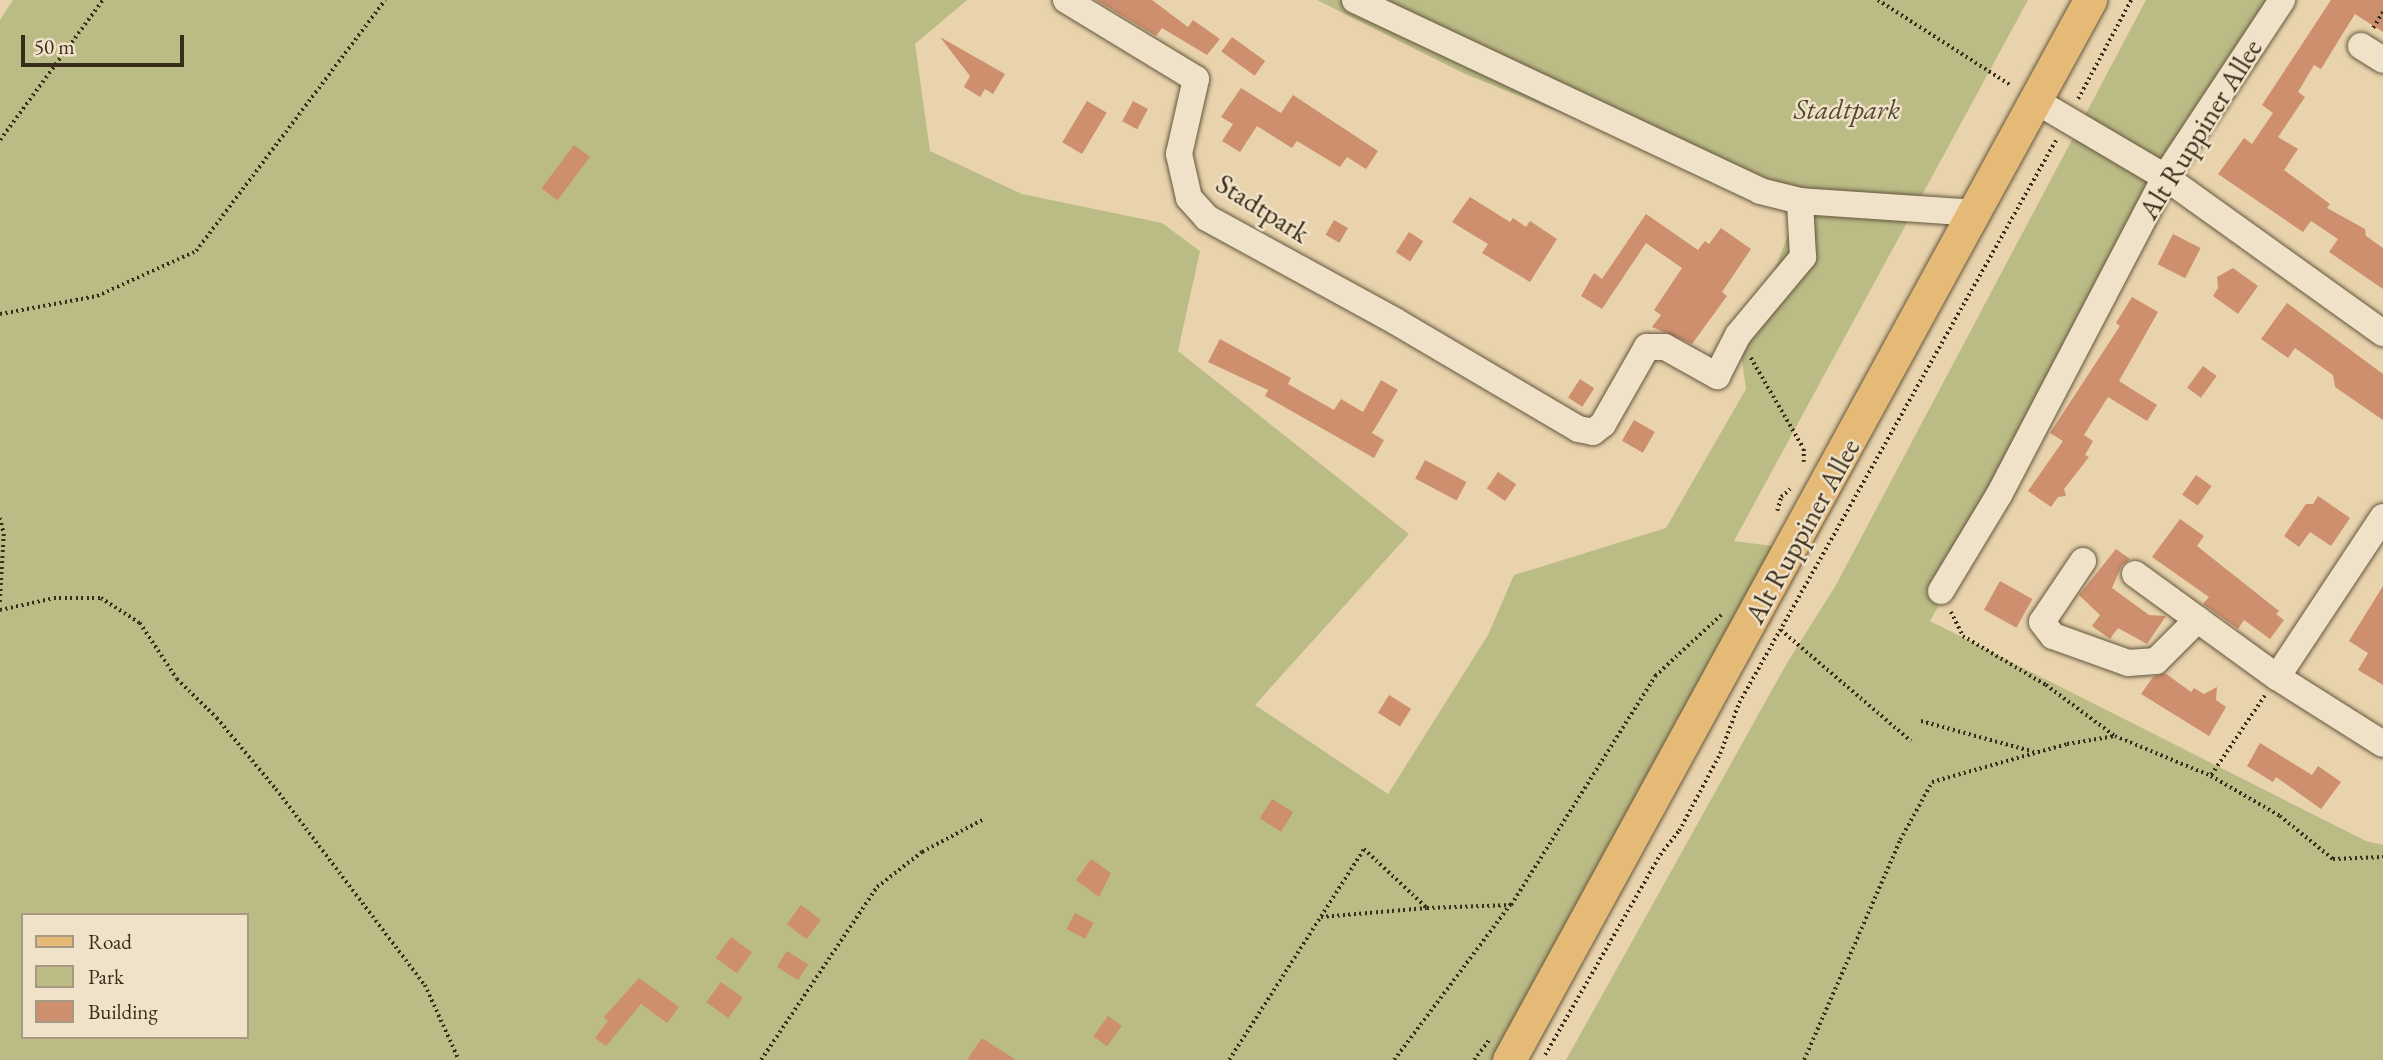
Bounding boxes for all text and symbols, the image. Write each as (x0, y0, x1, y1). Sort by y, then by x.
scale bar (24, 21, 187, 65)
text: 50 m (34, 33, 75, 60)
street label: Alt Ruppiner Allee (2131, 33, 2269, 225)
park label: Stadtpark (1794, 92, 1900, 126)
street label: Stadtpark (1210, 166, 1316, 250)
street label: Alt Ruppiner Allee (1737, 433, 1867, 629)
legend (21, 913, 248, 1039)
text: Road (88, 928, 132, 955)
text: Park (88, 963, 124, 990)
text: Building (88, 998, 158, 1025)

